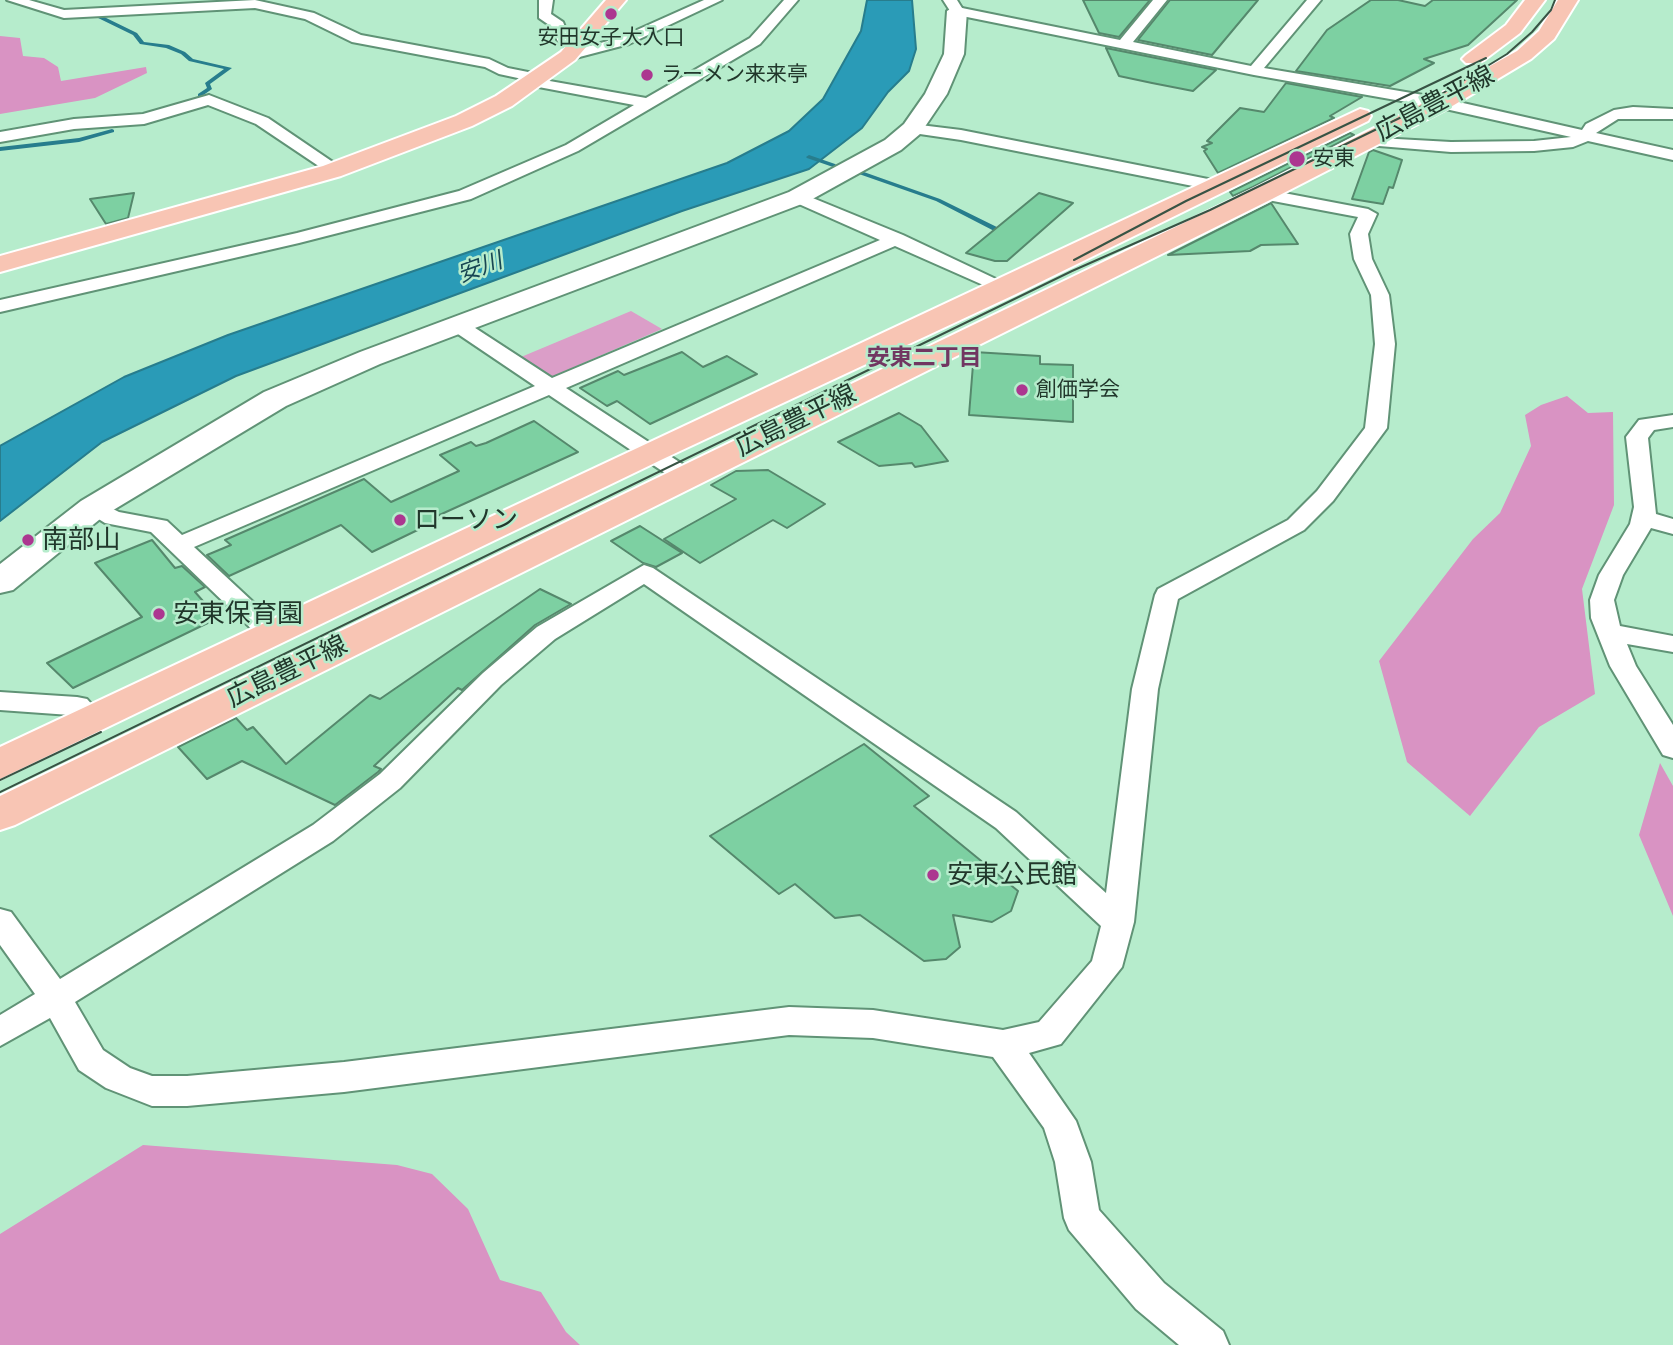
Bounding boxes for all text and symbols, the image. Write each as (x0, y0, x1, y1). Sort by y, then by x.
marker: 安田女子大入口 (603, 6, 619, 22)
place label: 安田女子大入口 (538, 25, 684, 51)
street label: 広島豊平線 (1370, 60, 1500, 148)
place label: ラーメン来来亭 (661, 62, 808, 88)
marker: ラーメン来来亭 (639, 67, 655, 83)
place label: 安東 (1313, 146, 1355, 172)
marker: 安東 (1287, 149, 1307, 169)
water label: 安川 (454, 247, 506, 289)
district label: 安東二丁目 (867, 344, 981, 372)
place label: 創価学会 (1036, 377, 1120, 403)
street label: 広島豊平線 (731, 378, 861, 464)
marker: 創価学会 (1014, 382, 1030, 398)
place label: ローソン (414, 504, 518, 536)
marker: ローソン (392, 512, 408, 528)
place label: 南部山 (42, 524, 120, 556)
marker: 南部山 (20, 532, 36, 548)
place label: 安東保育園 (173, 598, 303, 630)
marker: 安東保育園 (151, 606, 167, 622)
street label: 広島豊平線 (222, 629, 352, 715)
place label: 安東公民館 (947, 859, 1077, 891)
marker: 安東公民館 (925, 867, 941, 883)

